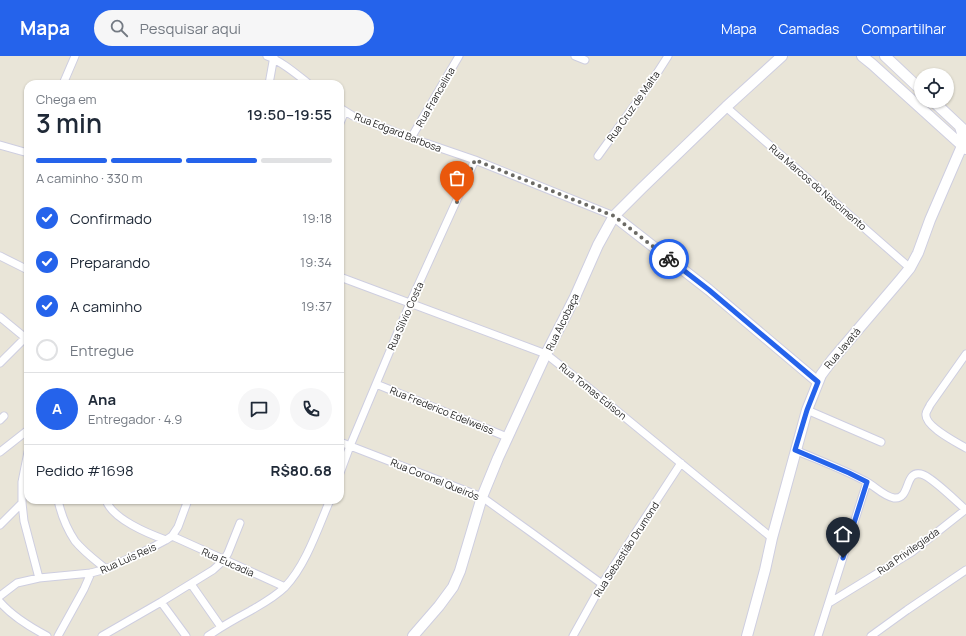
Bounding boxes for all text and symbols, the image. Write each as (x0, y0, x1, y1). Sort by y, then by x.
search box (94, 10, 374, 46)
text: Mapa (20, 15, 70, 41)
icon: search (108, 17, 130, 39)
text: Pesquisar aqui (140, 18, 241, 39)
text: Mapa (721, 19, 757, 38)
text: Camadas (779, 19, 839, 38)
text: Compartilhar (861, 19, 946, 38)
street label: Rua Francelina (412, 64, 458, 130)
street label: Rua Cruz de Malta (603, 68, 663, 144)
map controls (914, 68, 954, 108)
button: locate (914, 68, 954, 108)
text: Chega em (36, 90, 97, 108)
text: 19:50–19:55 (247, 104, 332, 125)
text: 3 min (36, 105, 102, 141)
street label: Rua Edgard Barbosa (352, 109, 444, 155)
street label: Rua Marcos do Nascimento (766, 141, 870, 233)
pin (440, 161, 474, 202)
icon: bag (446, 167, 468, 189)
text: A caminho · 330 m (36, 169, 142, 187)
icon: check (36, 207, 58, 229)
text: Confirmado (70, 208, 152, 229)
text: 19:18 (302, 209, 332, 227)
courier (649, 239, 689, 279)
icon: bike (658, 248, 680, 270)
icon: check (36, 251, 58, 273)
text: Preparando (70, 252, 150, 273)
text: 19:34 (300, 253, 332, 271)
street label: Rua Sílvio Costa (384, 279, 426, 353)
street label: Rua Alcobaça (542, 291, 582, 353)
icon: check (36, 295, 58, 317)
text: A caminho (70, 296, 142, 317)
text: 19:37 (301, 297, 332, 315)
street label: Rua Javatá (821, 324, 863, 372)
text: Entregue (70, 340, 134, 361)
street label: Rua Tomas Edison (556, 359, 630, 423)
street label: Rua Frederico Edelweiss (388, 383, 496, 437)
button: chat (238, 388, 280, 430)
button: phone (290, 388, 332, 430)
text: Ana (88, 389, 116, 410)
text: A (52, 398, 62, 419)
text: Entregador · 4.9 (88, 410, 182, 428)
street label: Rua Coronel Queirós (389, 455, 481, 503)
text: Pedido #1698 (36, 460, 134, 481)
text: R$80.68 (271, 460, 332, 481)
street label: Rua Sebastião Drumond (590, 499, 662, 599)
pin (826, 517, 860, 558)
icon: home (832, 523, 854, 545)
street label: Rua Privilegiada (874, 524, 942, 578)
street label: Rua Luís Reis (98, 539, 158, 577)
street label: Rua Eucadia (199, 544, 257, 580)

